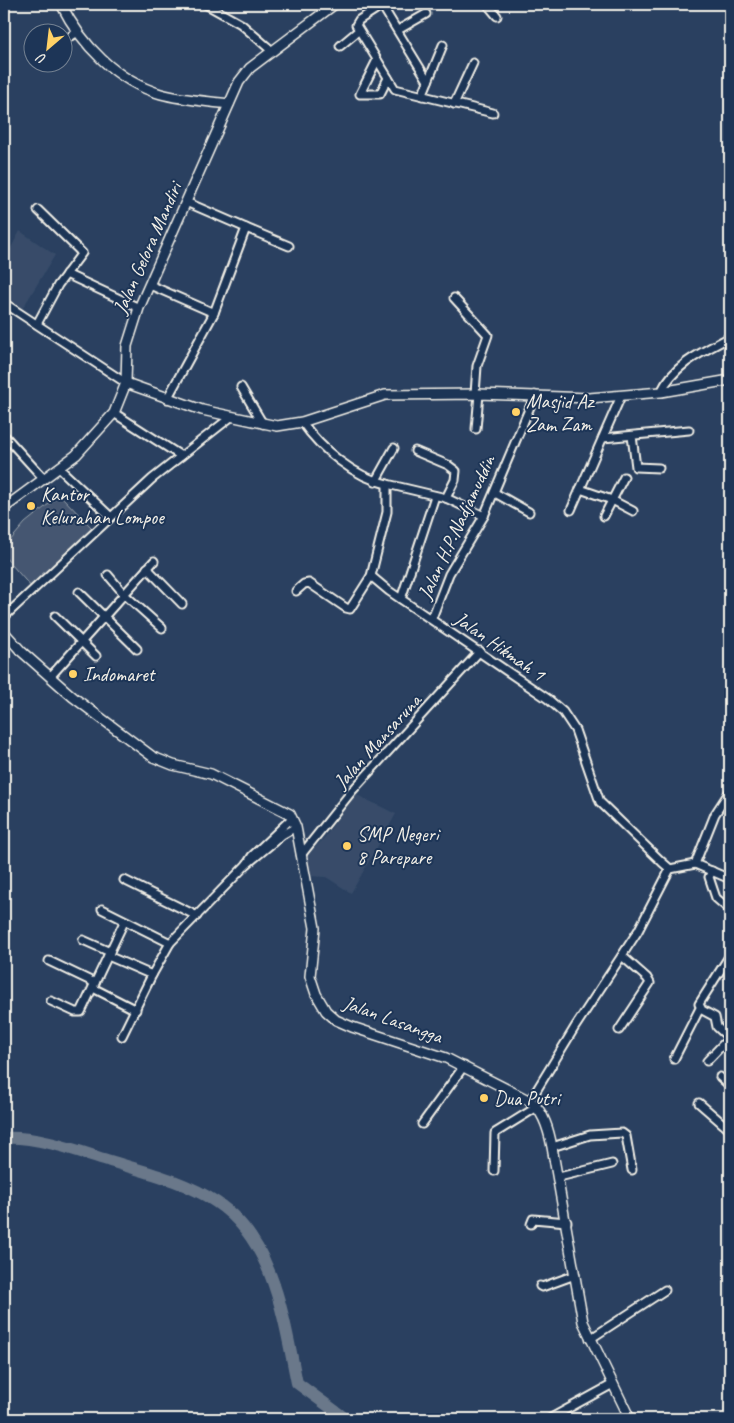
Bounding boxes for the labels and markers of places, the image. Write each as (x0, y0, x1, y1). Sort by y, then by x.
place label: Masjid Az Zam Zam (526, 389, 596, 437)
marker: Masjid Az Zam Zam (510, 406, 522, 418)
place label: Kantor Kelurahan Lompoe (41, 482, 165, 530)
marker: Kantor Kelurahan Lompoe (25, 500, 37, 512)
place label: Indomaret (83, 662, 157, 687)
marker: Indomaret (67, 668, 79, 680)
place label: SMP Negeri 8 Parepare (357, 822, 441, 870)
marker: SMP Negeri 8 Parepare (341, 840, 353, 852)
place label: Dua Putri (494, 1086, 562, 1111)
marker: Dua Putri (478, 1092, 490, 1104)

